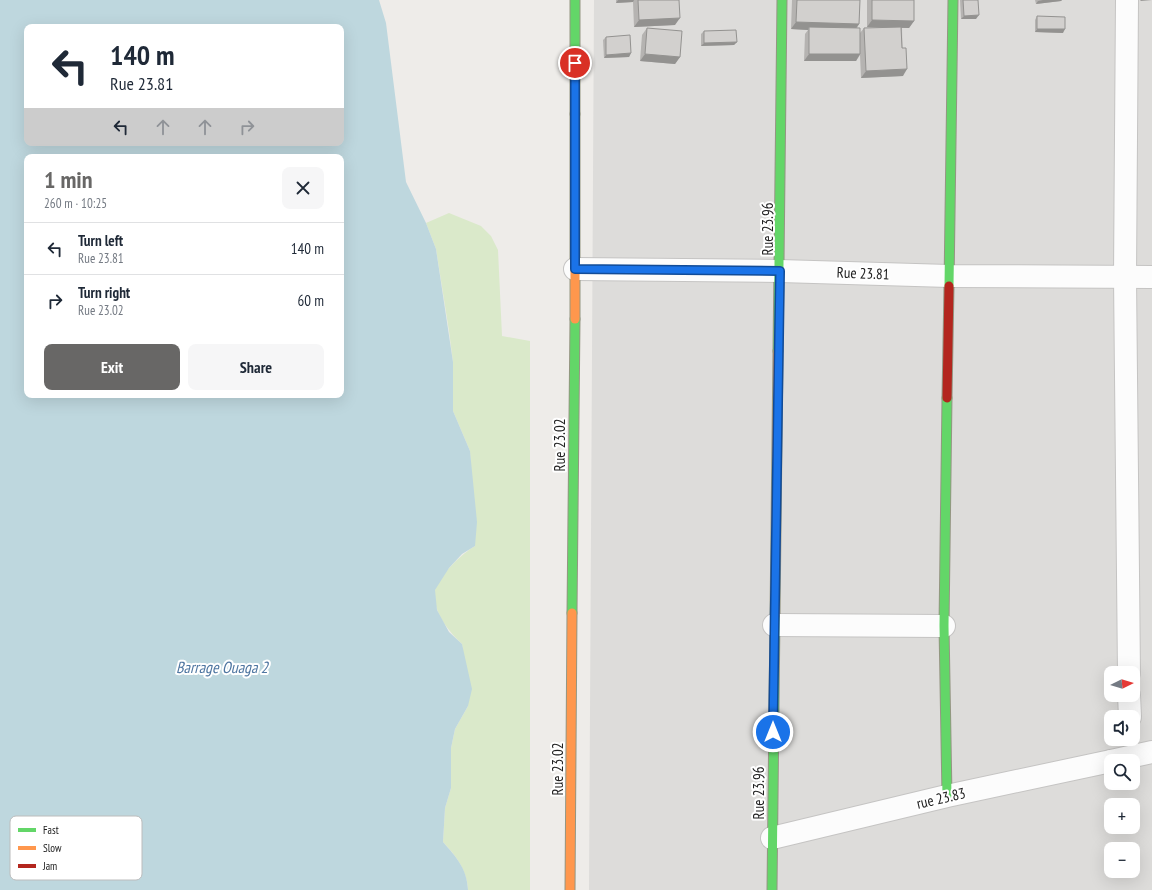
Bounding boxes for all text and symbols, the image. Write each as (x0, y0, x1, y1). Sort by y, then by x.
text: 140 m (110, 36, 174, 73)
icon: left (44, 40, 96, 92)
pin (558, 46, 592, 80)
icon: arrive (564, 52, 586, 74)
text: Rue 23.81 (110, 72, 173, 95)
icon: left (110, 116, 132, 138)
icon: ahead (152, 116, 174, 138)
icon: ahead (194, 116, 216, 138)
icon: right (236, 116, 258, 138)
text: 1 min (44, 164, 92, 195)
button: close (282, 167, 324, 209)
text: 260 m · 10:25 (44, 195, 107, 212)
street label: Rue 23.96 (758, 202, 777, 255)
text: Turn left (78, 231, 123, 250)
icon: left (44, 238, 66, 260)
text: 140 m (291, 239, 324, 258)
text: Rue 23.81 (78, 250, 124, 267)
street label: Rue 23.81 (836, 263, 890, 283)
text: Turn right (78, 283, 130, 302)
icon: right (44, 290, 66, 312)
text: 60 m (298, 291, 324, 310)
text: Rue 23.02 (78, 302, 124, 319)
button: Exit (44, 344, 180, 390)
button: Share (188, 344, 324, 390)
street label: Rue 23.02 (550, 419, 569, 471)
water label: Barrage Ouaga 2 (176, 657, 270, 677)
north arrow (1104, 666, 1140, 702)
map controls (1104, 666, 1140, 878)
button: sound (1104, 710, 1140, 746)
position arrow (752, 711, 794, 753)
street label: Rue 23.02 (548, 743, 567, 795)
button: search (1104, 754, 1140, 790)
street label: Rue 23.96 (749, 766, 768, 819)
street label: rue 23.83 (915, 783, 967, 813)
button: + (1104, 798, 1140, 834)
legend (10, 816, 142, 880)
text: Fast (43, 823, 59, 837)
text: Slow (43, 841, 62, 855)
button: − (1104, 842, 1140, 878)
text: Jam (42, 859, 57, 873)

